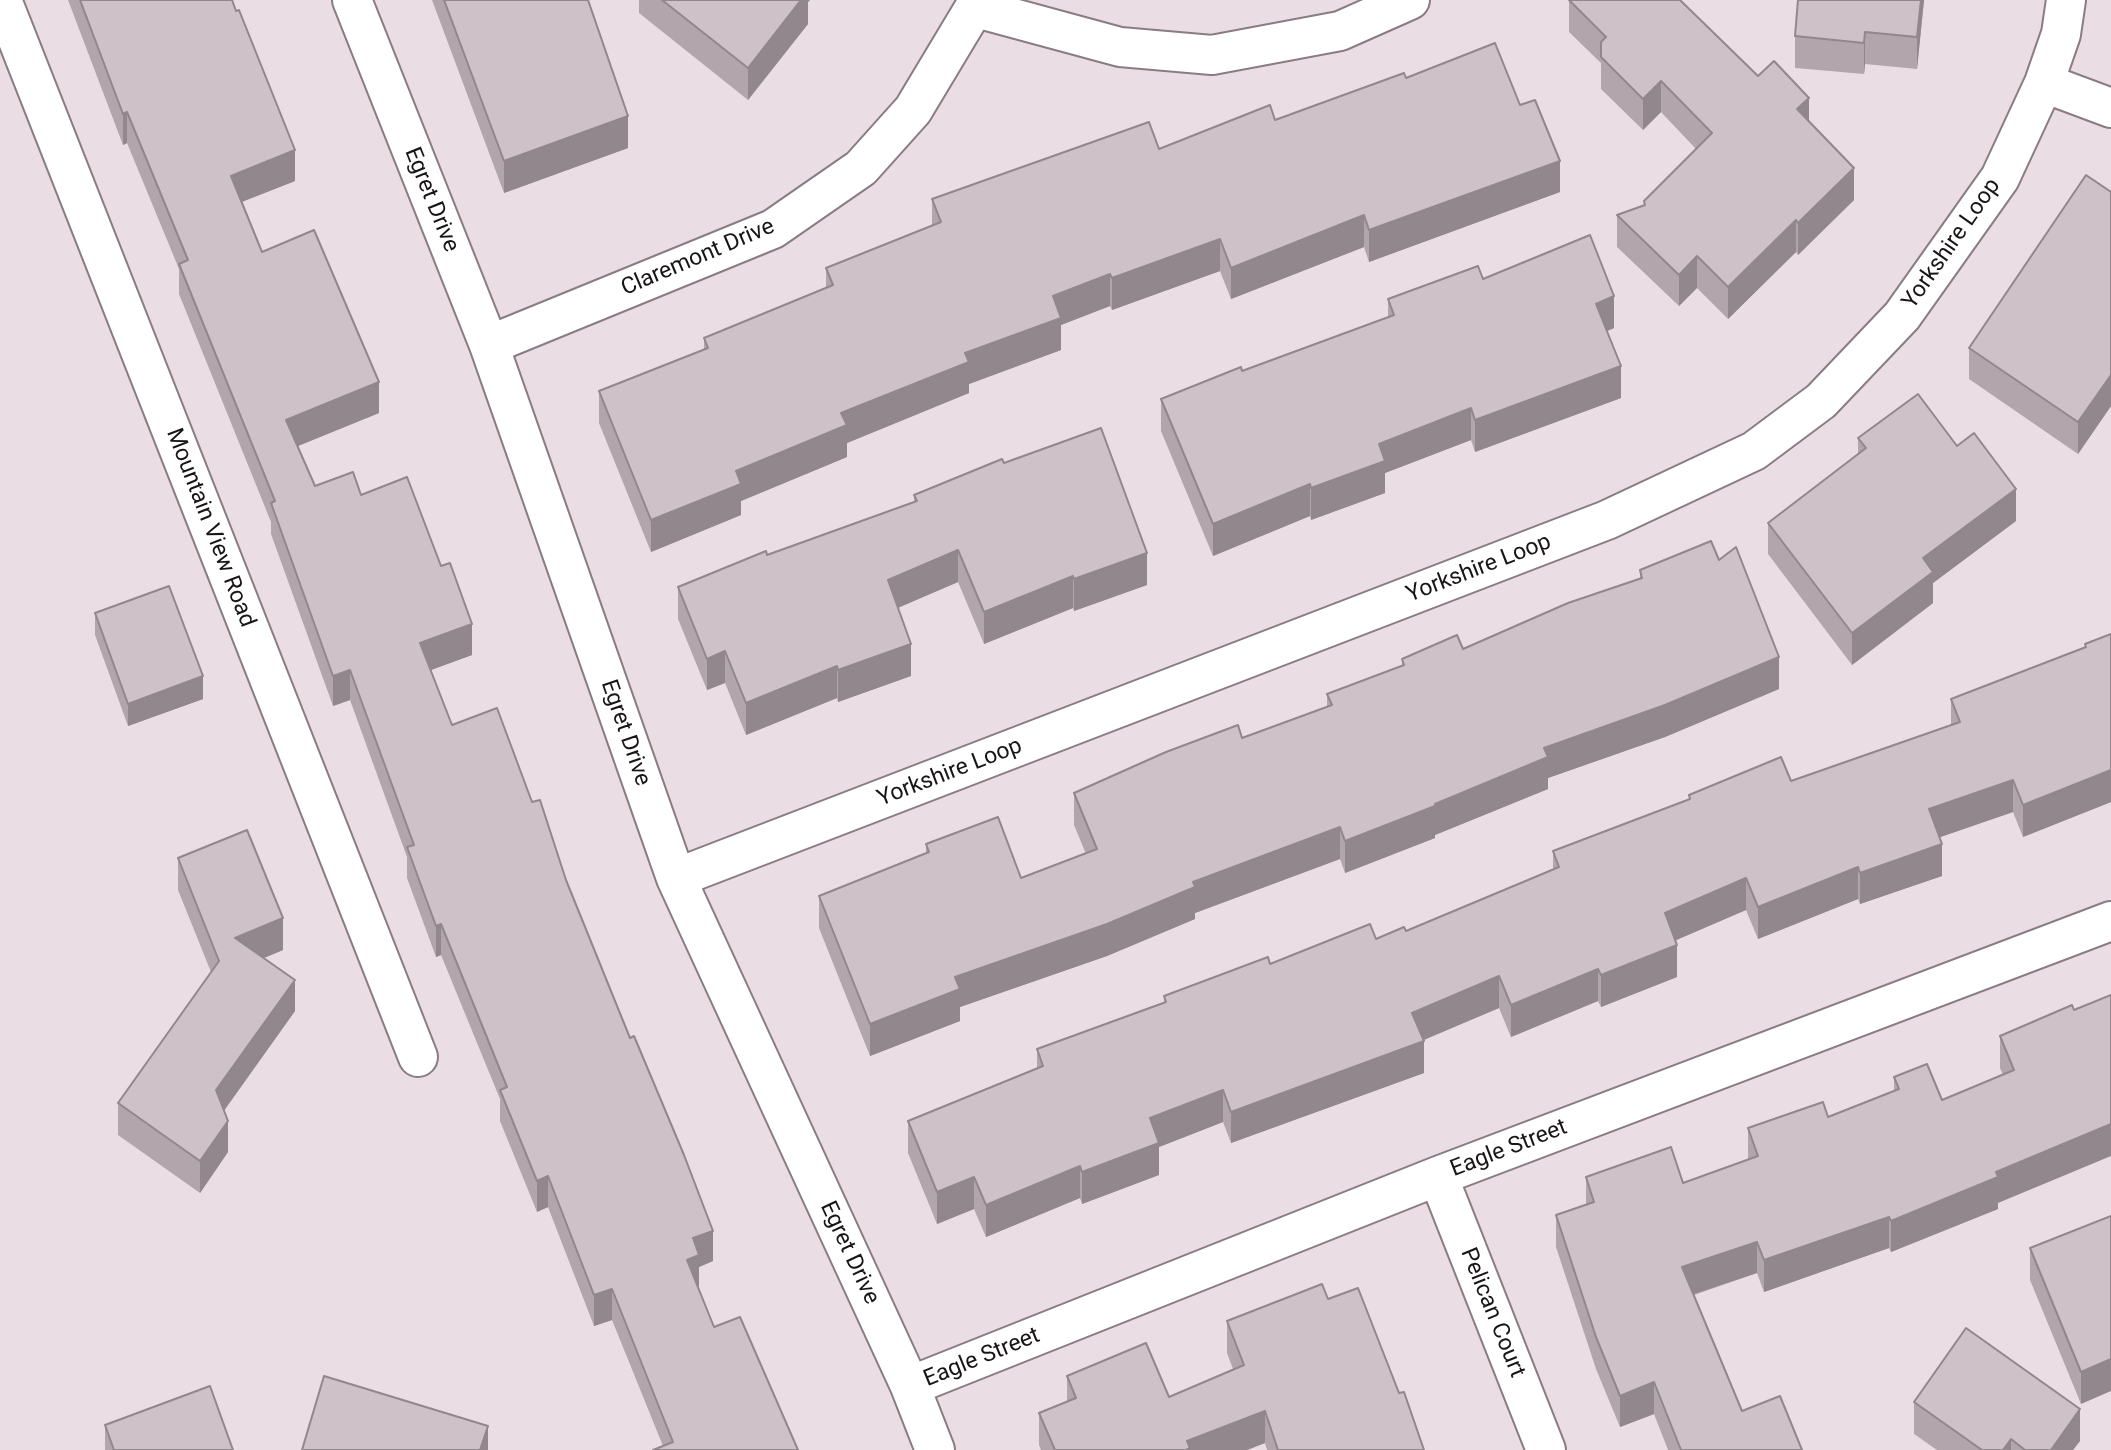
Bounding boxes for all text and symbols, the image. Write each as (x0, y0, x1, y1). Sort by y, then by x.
street label: Egret Drive (398, 144, 464, 256)
street label: Yorkshire Loop (1897, 174, 2007, 314)
street label: Claremont Drive (617, 213, 779, 303)
street label: Mountain View Road (159, 425, 261, 631)
street label: Yorkshire Loop (1403, 529, 1555, 609)
street label: Egret Drive (594, 676, 656, 790)
street label: Yorkshire Loop (874, 733, 1026, 813)
street label: Eagle Street (1447, 1114, 1571, 1184)
street label: Egret Drive (813, 1197, 885, 1309)
street label: Pelican Court (1453, 1244, 1531, 1382)
street label: Eagle Street (920, 1322, 1044, 1394)

